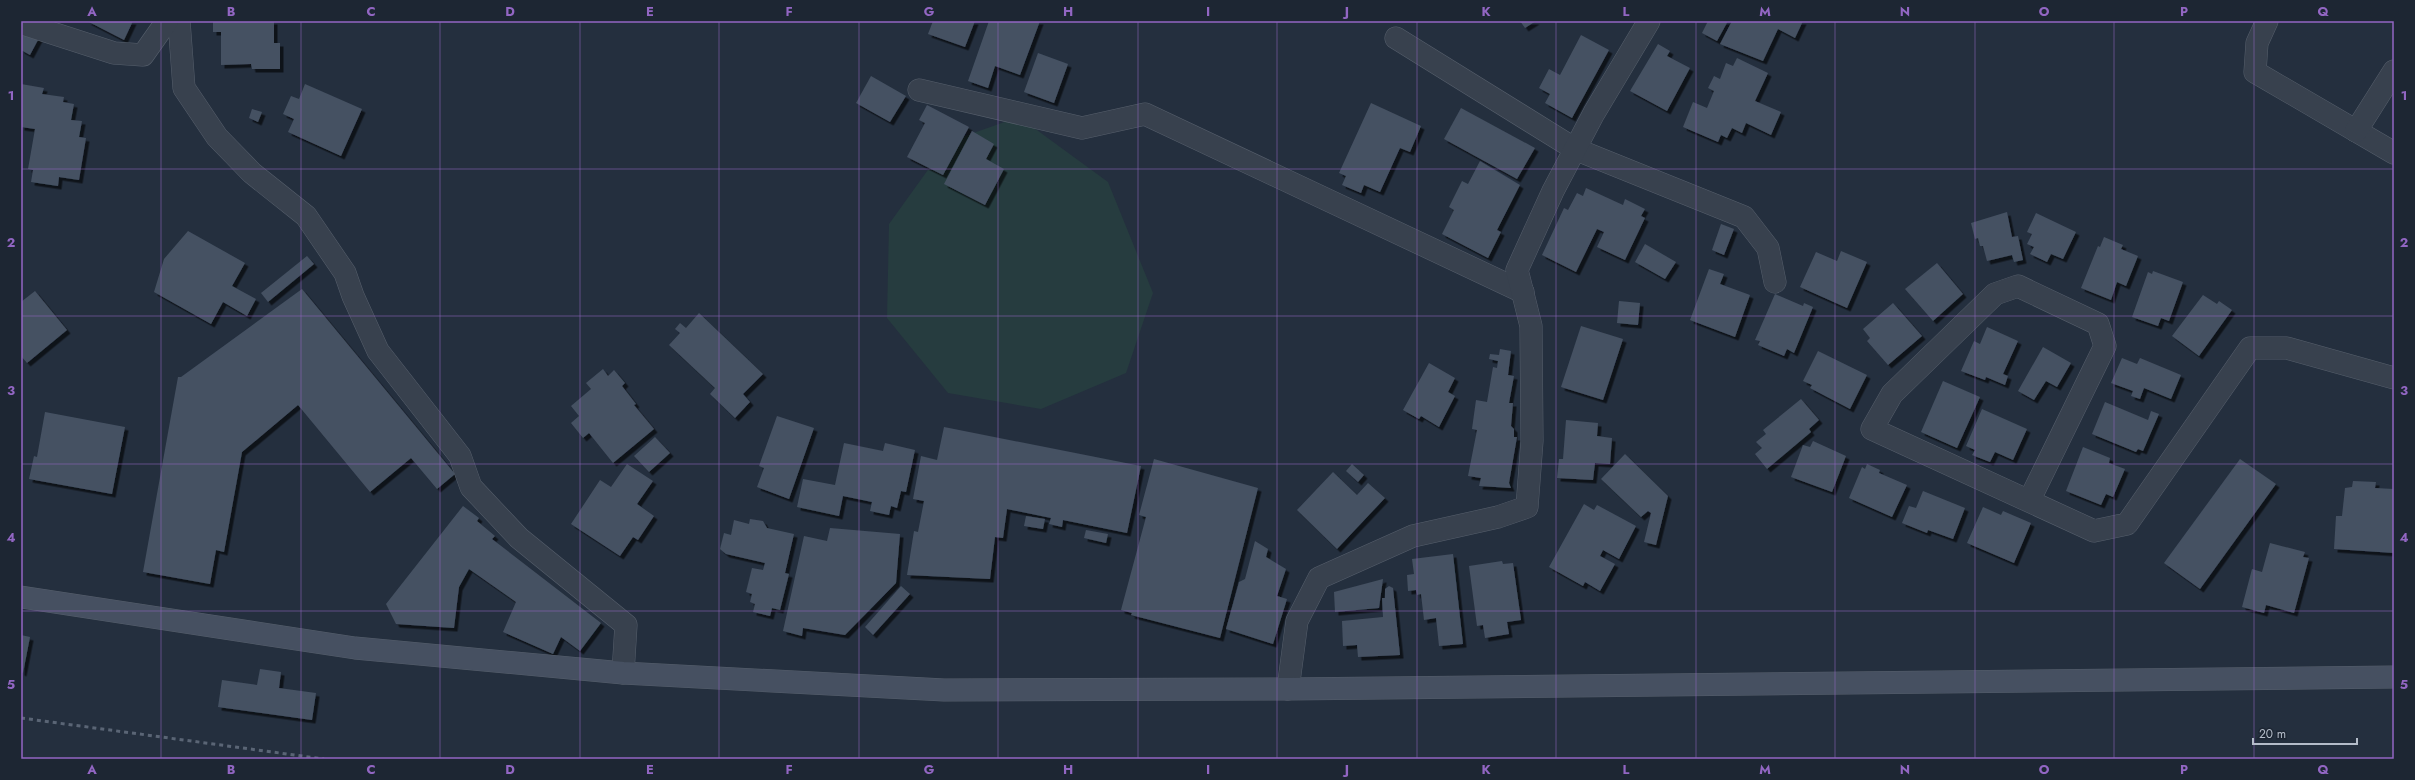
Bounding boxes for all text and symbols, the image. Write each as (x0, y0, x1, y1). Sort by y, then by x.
text: A (86, 2, 97, 21)
text: B (227, 2, 236, 21)
text: C (366, 2, 376, 21)
text: D (505, 2, 515, 21)
text: E (646, 2, 654, 21)
text: F (785, 2, 793, 21)
text: G (924, 2, 935, 21)
text: H (1063, 2, 1073, 21)
text: I (1206, 2, 1210, 21)
text: J (1342, 2, 1349, 21)
text: K (1481, 2, 1491, 21)
text: L (1623, 2, 1630, 21)
text: M (1759, 2, 1771, 21)
text: N (1900, 2, 1910, 21)
text: O (2039, 2, 2050, 21)
text: P (2180, 2, 2188, 21)
text: Q (2317, 2, 2329, 21)
text: 1 (8, 86, 14, 105)
text: 1 (2401, 86, 2407, 105)
text: 2 (7, 233, 15, 252)
text: 2 (2400, 233, 2408, 252)
text: 3 (7, 381, 15, 400)
text: 3 (2400, 381, 2408, 400)
text: 4 (6, 528, 16, 547)
text: 4 (2399, 528, 2409, 547)
text: 5 (7, 675, 15, 694)
text: 5 (2400, 675, 2408, 694)
scale bar (2253, 720, 2357, 746)
text: 20 m (2259, 725, 2286, 743)
text: A (86, 760, 97, 779)
text: B (227, 760, 236, 779)
text: C (366, 760, 376, 779)
text: D (505, 760, 515, 779)
text: E (646, 760, 654, 779)
text: F (785, 760, 793, 779)
text: G (924, 760, 935, 779)
text: H (1063, 760, 1073, 779)
text: I (1206, 760, 1210, 779)
text: J (1342, 760, 1349, 779)
text: K (1481, 760, 1491, 779)
text: L (1623, 760, 1630, 779)
text: M (1759, 760, 1771, 779)
text: N (1900, 760, 1910, 779)
text: O (2039, 760, 2050, 779)
text: P (2180, 760, 2188, 779)
text: Q (2317, 760, 2329, 779)

